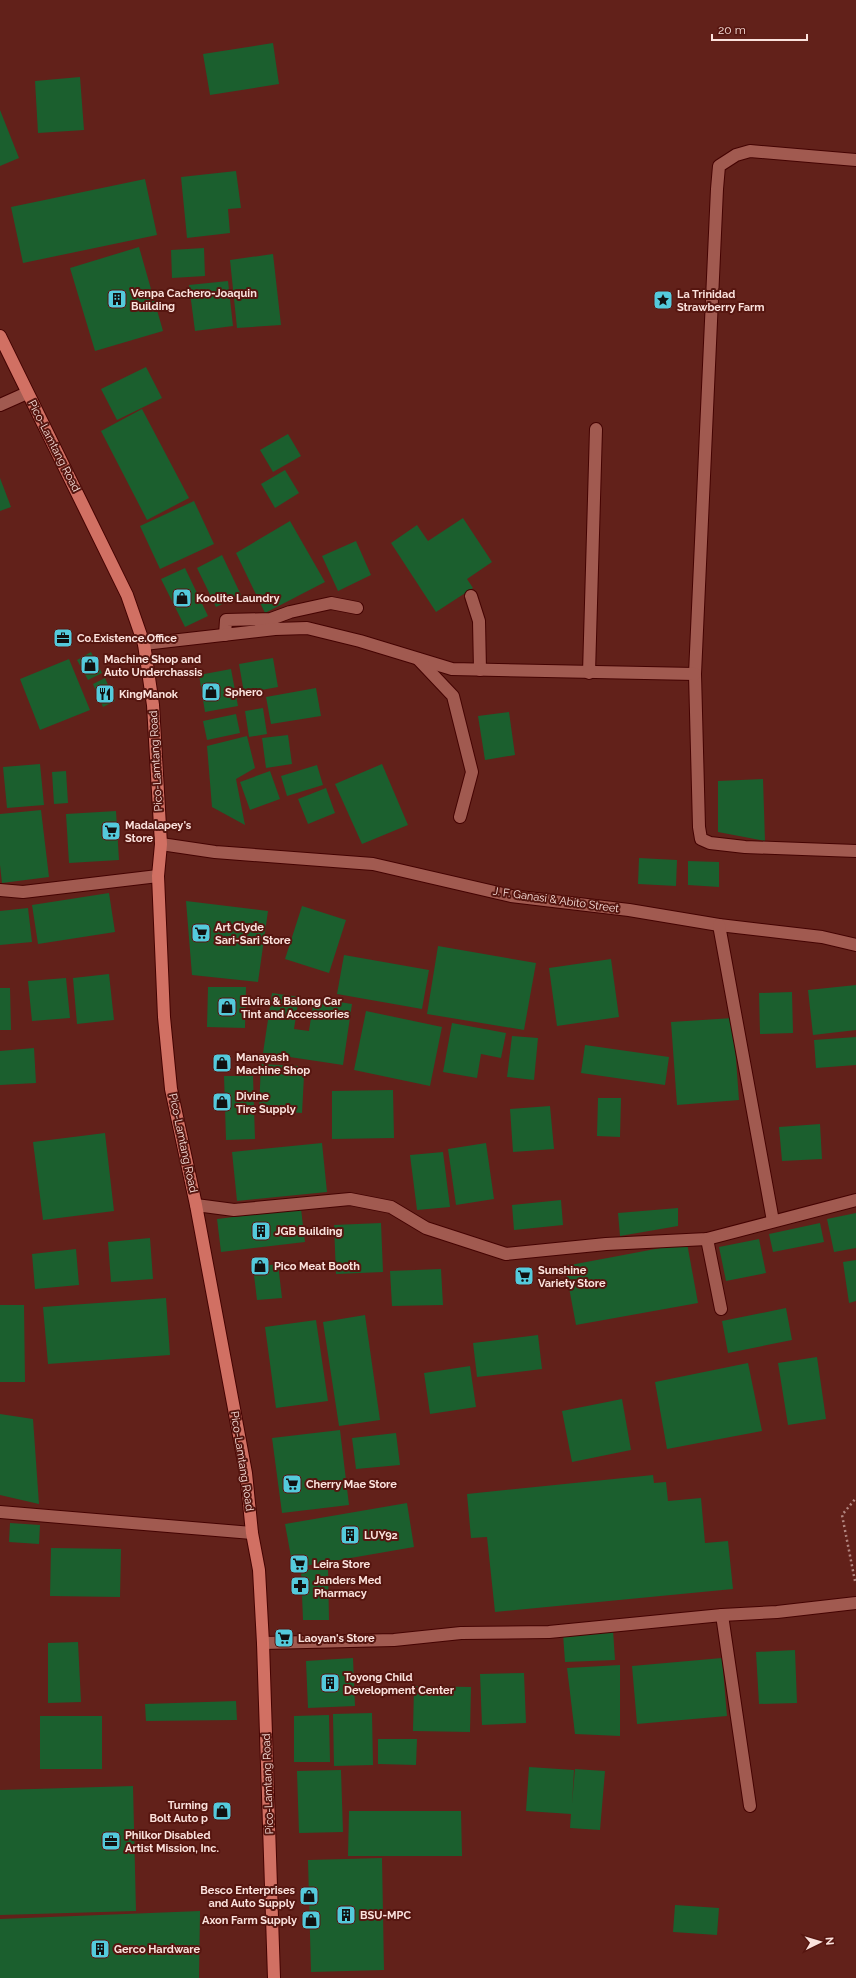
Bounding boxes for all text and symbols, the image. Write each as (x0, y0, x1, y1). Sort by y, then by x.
scale bar (712, 16, 807, 42)
text: 20 m (718, 23, 746, 37)
place label: Venpa Cachero-Joaquin Building (131, 287, 257, 313)
building icon: Venpa Cachero-Joaquin Building (106, 288, 128, 310)
place label: La Trinidad Strawberry Farm (677, 288, 765, 314)
place icon: La Trinidad Strawberry Farm (652, 289, 674, 311)
street label: Pico-Lamtang Road (25, 398, 83, 494)
shop icon: Koolite Laundry (171, 587, 193, 609)
place label: Koolite Laundry (196, 592, 280, 605)
office icon: Co.Existence.Office (52, 627, 74, 649)
place label: Co.Existence.Office (77, 632, 177, 645)
place label: Machine Shop and Auto Underchassis (104, 653, 203, 679)
shop icon: Machine Shop and Auto Underchassis (79, 654, 101, 676)
shop icon: Sphero (200, 681, 222, 703)
restaurant icon: KingManok (94, 683, 116, 705)
place label: Sphero (225, 686, 263, 699)
place label: KingManok (119, 688, 179, 701)
street label: Pico-Lamtang Road (147, 710, 165, 812)
place label: Madalapey's Store (125, 819, 192, 845)
supermarket icon: Madalapey's Store (100, 820, 122, 842)
street label: J. F. Ganasi & Abito Street (492, 885, 620, 915)
place label: Art Clyde Sari-Sari Store (215, 921, 291, 947)
supermarket icon: Art Clyde Sari-Sari Store (190, 922, 212, 944)
place label: Elvira & Balong Car Tint and Accessories (241, 995, 350, 1021)
shop icon: Elvira & Balong Car Tint and Accessories (216, 996, 238, 1018)
place label: Manayash Machine Shop (236, 1051, 310, 1077)
shop icon: Manayash Machine Shop (211, 1052, 233, 1074)
place label: Divine Tire Supply (236, 1090, 296, 1116)
shop icon: Divine Tire Supply (211, 1091, 233, 1113)
street label: Pico-Lamtang Road (166, 1092, 200, 1194)
building icon: JGB Building (250, 1220, 272, 1242)
place label: JGB Building (275, 1225, 343, 1238)
shop icon: Pico Meat Booth (249, 1255, 271, 1277)
place label: Pico Meat Booth (274, 1260, 360, 1273)
place label: Sunshine Variety Store (538, 1264, 606, 1290)
supermarket icon: Sunshine Variety Store (513, 1265, 535, 1287)
street label: Pico-Lamtang Road (228, 1410, 256, 1512)
supermarket icon: Cherry Mae Store (281, 1473, 303, 1495)
place label: Cherry Mae Store (306, 1478, 397, 1491)
building icon: LUY92 (339, 1524, 361, 1546)
place label: LUY92 (364, 1529, 398, 1542)
supermarket icon: Leira Store (288, 1553, 310, 1575)
place label: Leira Store (313, 1558, 371, 1571)
place label: Janders Med Pharmacy (314, 1574, 381, 1600)
pharmacy icon: Janders Med Pharmacy (289, 1575, 311, 1597)
supermarket icon: Laoyan's Store (273, 1627, 295, 1649)
place label: Laoyan's Store (298, 1632, 375, 1645)
place label: Toyong Child Development Center (344, 1671, 455, 1697)
building icon: Toyong Child Development Center (319, 1672, 341, 1694)
street label: Pico-Lamtang Road (260, 1733, 276, 1835)
place label: Turning Bolt Auto p (149, 1799, 208, 1825)
shop icon: Turning Bolt Auto p (211, 1800, 233, 1822)
place label: Philkor Disabled Artist Mission, Inc. (125, 1829, 219, 1855)
office icon: Philkor Disabled Artist Mission, Inc. (100, 1830, 122, 1852)
place label: Besco Enterprises and Auto Supply (200, 1884, 296, 1910)
shop icon: Besco Enterprises and Auto Supply (298, 1885, 320, 1907)
building icon: BSU-MPC (335, 1904, 357, 1926)
shop icon: Axon Farm Supply (300, 1909, 322, 1931)
place label: BSU-MPC (360, 1909, 411, 1922)
place label: Axon Farm Supply (202, 1914, 297, 1927)
north arrow (800, 1922, 840, 1962)
text: N (823, 1936, 836, 1946)
building icon: Gerco Hardware (89, 1938, 111, 1960)
place label: Gerco Hardware (114, 1943, 200, 1956)

